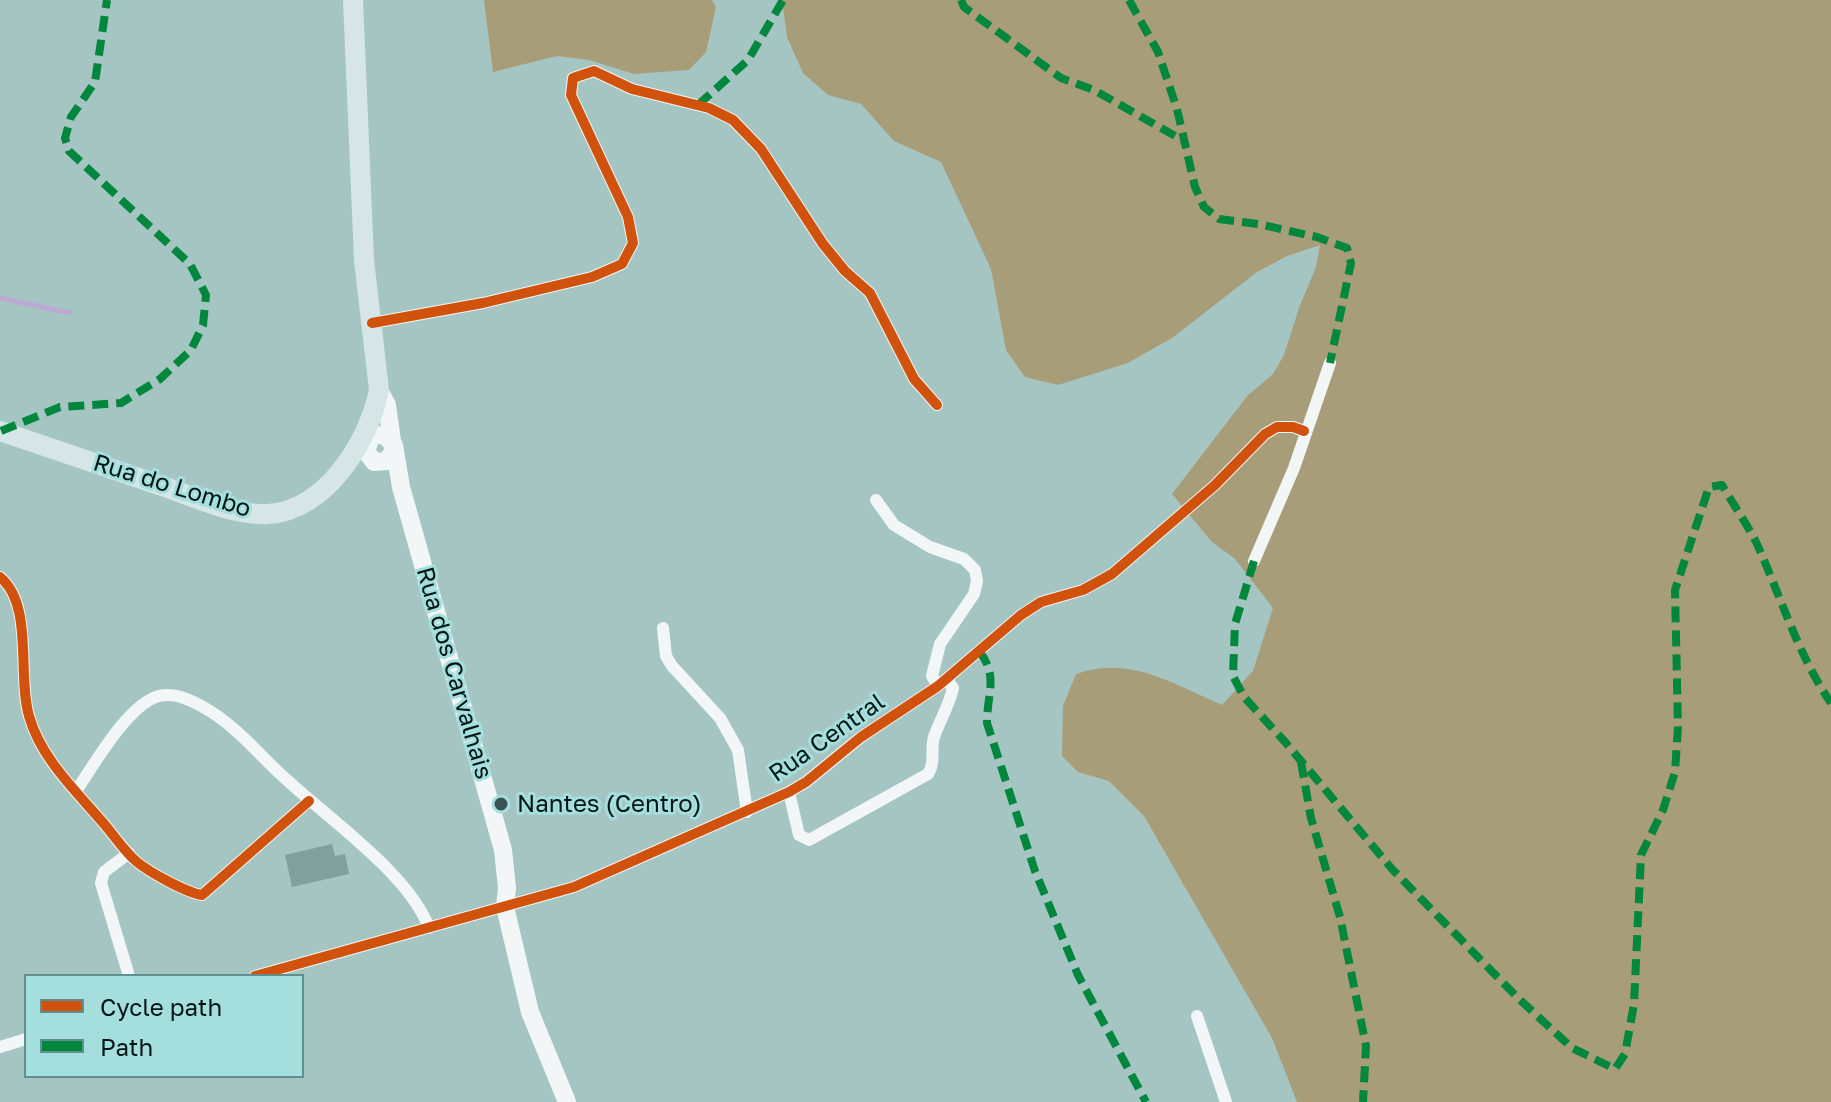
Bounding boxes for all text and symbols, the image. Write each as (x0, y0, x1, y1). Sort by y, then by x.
street label: Rua do Lombo (90, 448, 254, 524)
street label: Rua dos Carvalhais (410, 564, 498, 782)
street label: Rua Central (764, 688, 890, 788)
place label: Nantes (Centro) (517, 790, 702, 818)
marker: Nantes (Centro) (492, 795, 510, 813)
legend (24, 974, 304, 1078)
text: Cycle path (100, 992, 222, 1021)
text: Path (100, 1032, 153, 1061)

